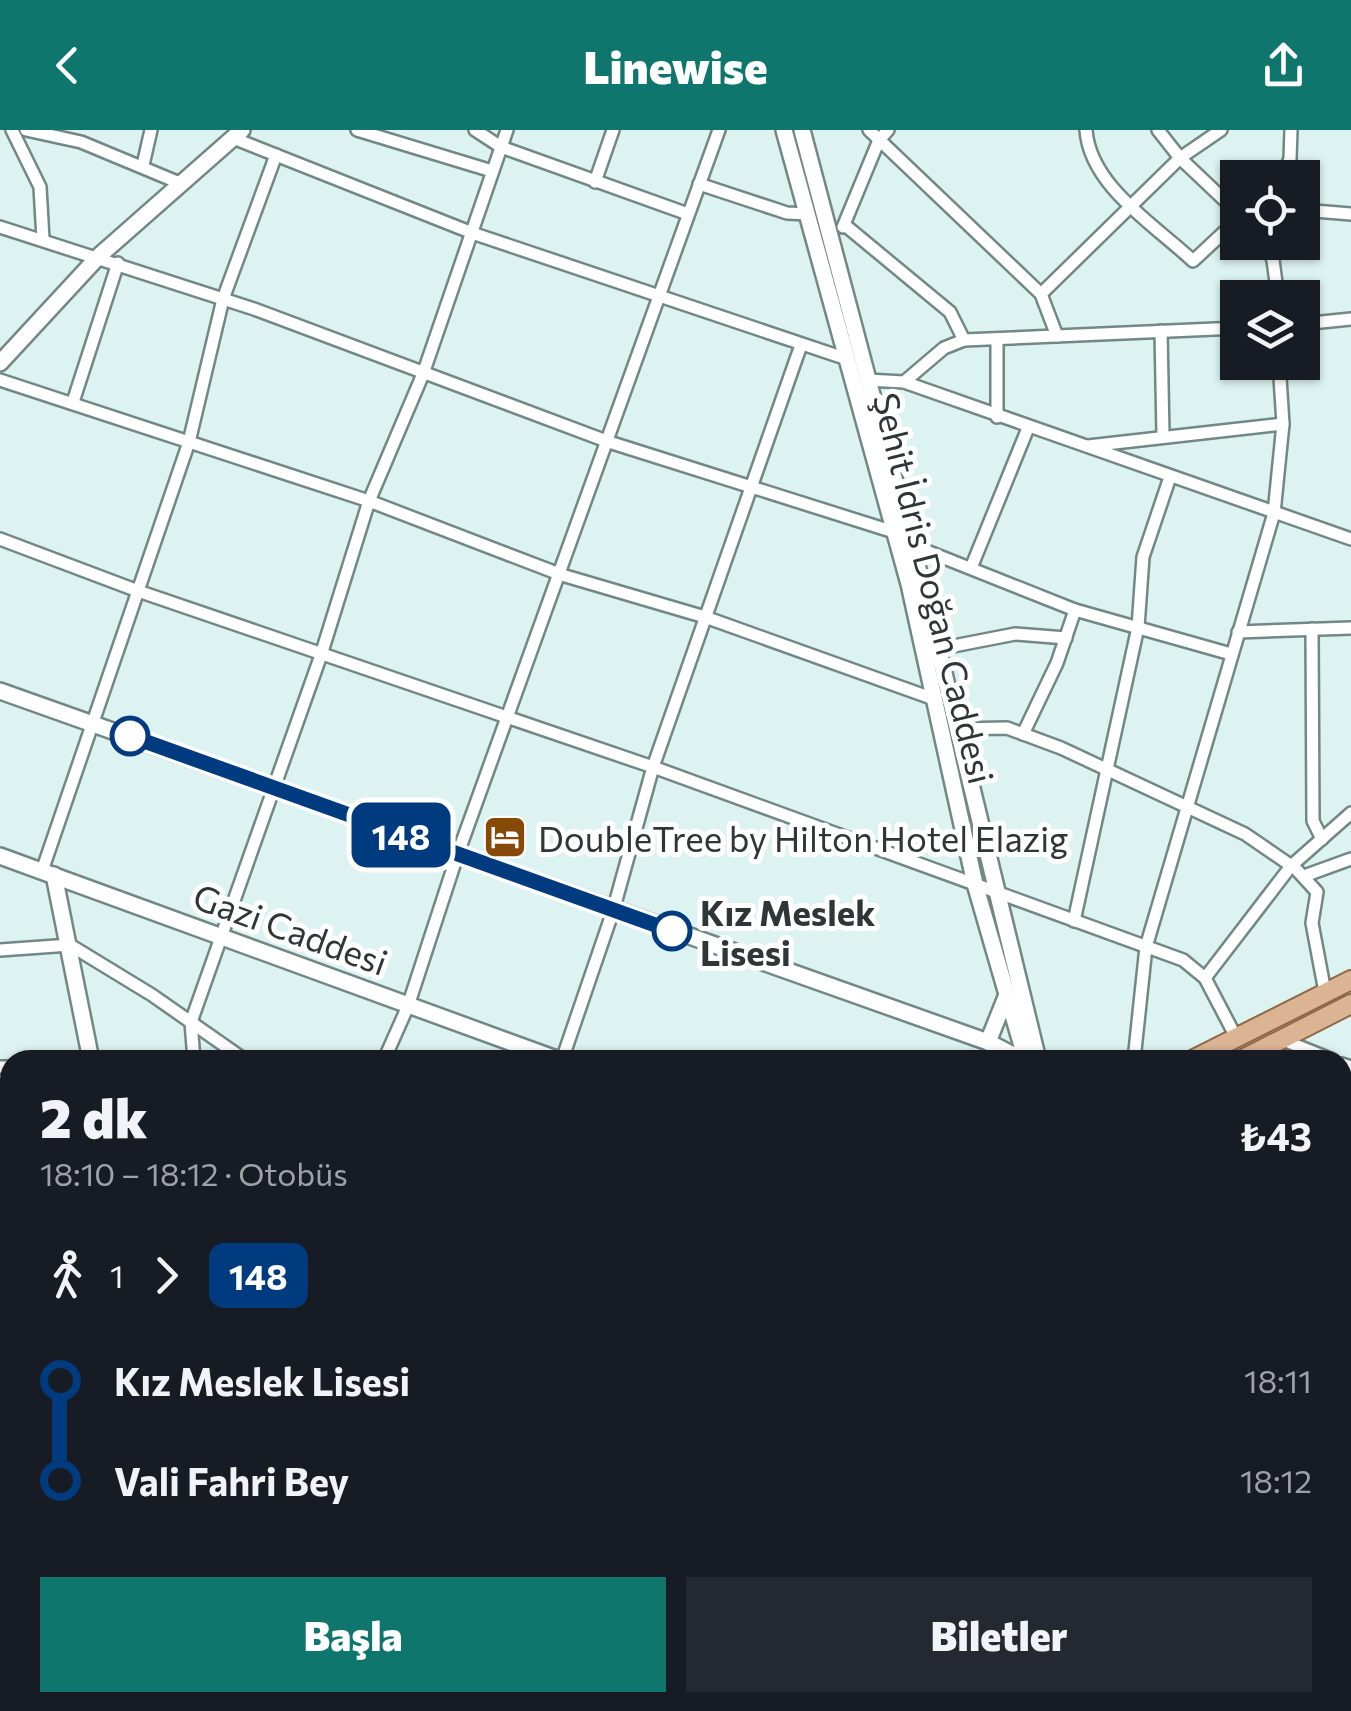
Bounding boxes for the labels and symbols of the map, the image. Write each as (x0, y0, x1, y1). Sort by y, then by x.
street label: Şehit İdris Doğan Caddesi (866, 388, 1004, 788)
unlabelled marker (111, 717, 149, 755)
line badge: 148 (344, 802, 458, 868)
hotel icon: DoubleTree by Hilton Hotel Elazig (482, 814, 528, 860)
place label: DoubleTree by Hilton Hotel Elazig (538, 816, 1068, 859)
street label: Gazi Caddesi (188, 873, 394, 983)
place label: Kız Meslek Lisesi (700, 890, 875, 973)
marker: Kız Meslek Lisesi (653, 912, 691, 950)

